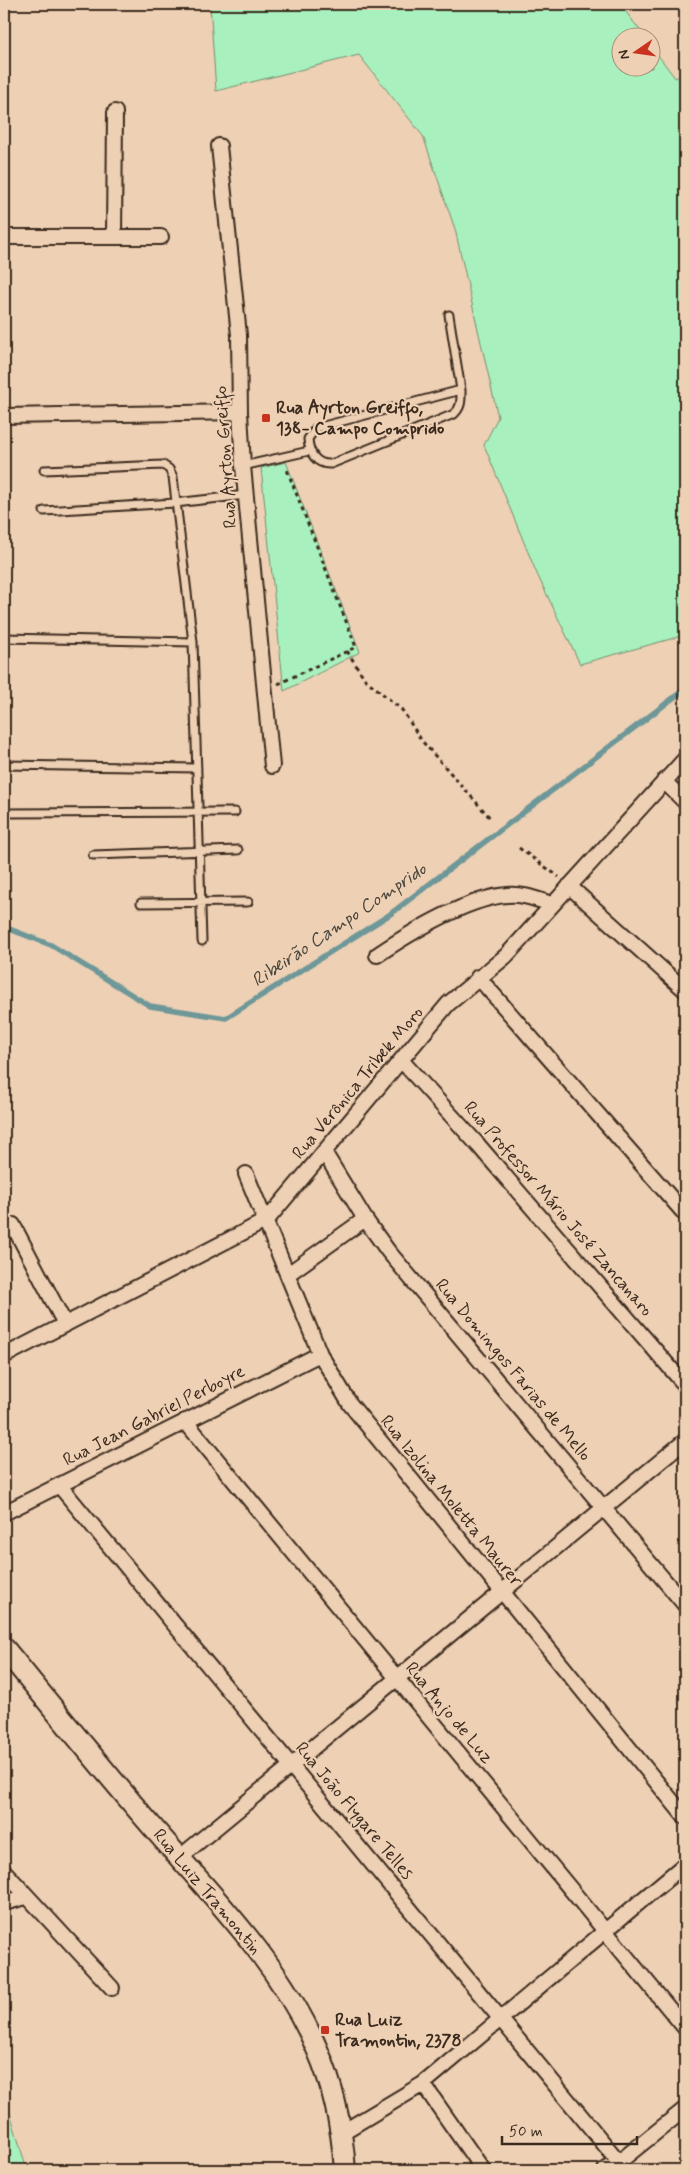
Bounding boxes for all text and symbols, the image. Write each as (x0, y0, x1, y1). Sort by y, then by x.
north arrow (612, 28, 662, 78)
text: N (614, 48, 634, 61)
street label: Rua Ayrton Greiffo (209, 385, 245, 529)
place label: Rua Ayrton Greiffo, 138- Campo Comprido (276, 396, 444, 441)
marker: Rua Ayrton Greiffo, 138- Campo Comprido (260, 412, 272, 424)
water label: Ribeirão Campo Comprido (247, 857, 432, 993)
street label: Rua Verônica Tribek Moro (287, 1002, 429, 1164)
street label: Rua Professor Mário José Zancanaro (458, 1096, 658, 1322)
street label: Rua Domingos Farias de Mello (429, 1274, 597, 1466)
street label: Rua Jean Gabriel Perboyre (59, 1360, 249, 1472)
street label: Rua Izolina Moletta Maurer (374, 1410, 528, 1592)
street label: Rua Anjo de Luz (399, 1657, 499, 1769)
street label: Rua João Flygare Telles (289, 1737, 419, 1885)
street label: Rua Luiz Tramontin (147, 1824, 267, 1960)
place label: Rua Luiz Tramontin, 2378 (335, 2008, 462, 2053)
marker: Rua Luiz Tramontin, 2378 (319, 2024, 331, 2036)
scale bar (502, 2114, 636, 2146)
text: 50 m (509, 2122, 543, 2142)

